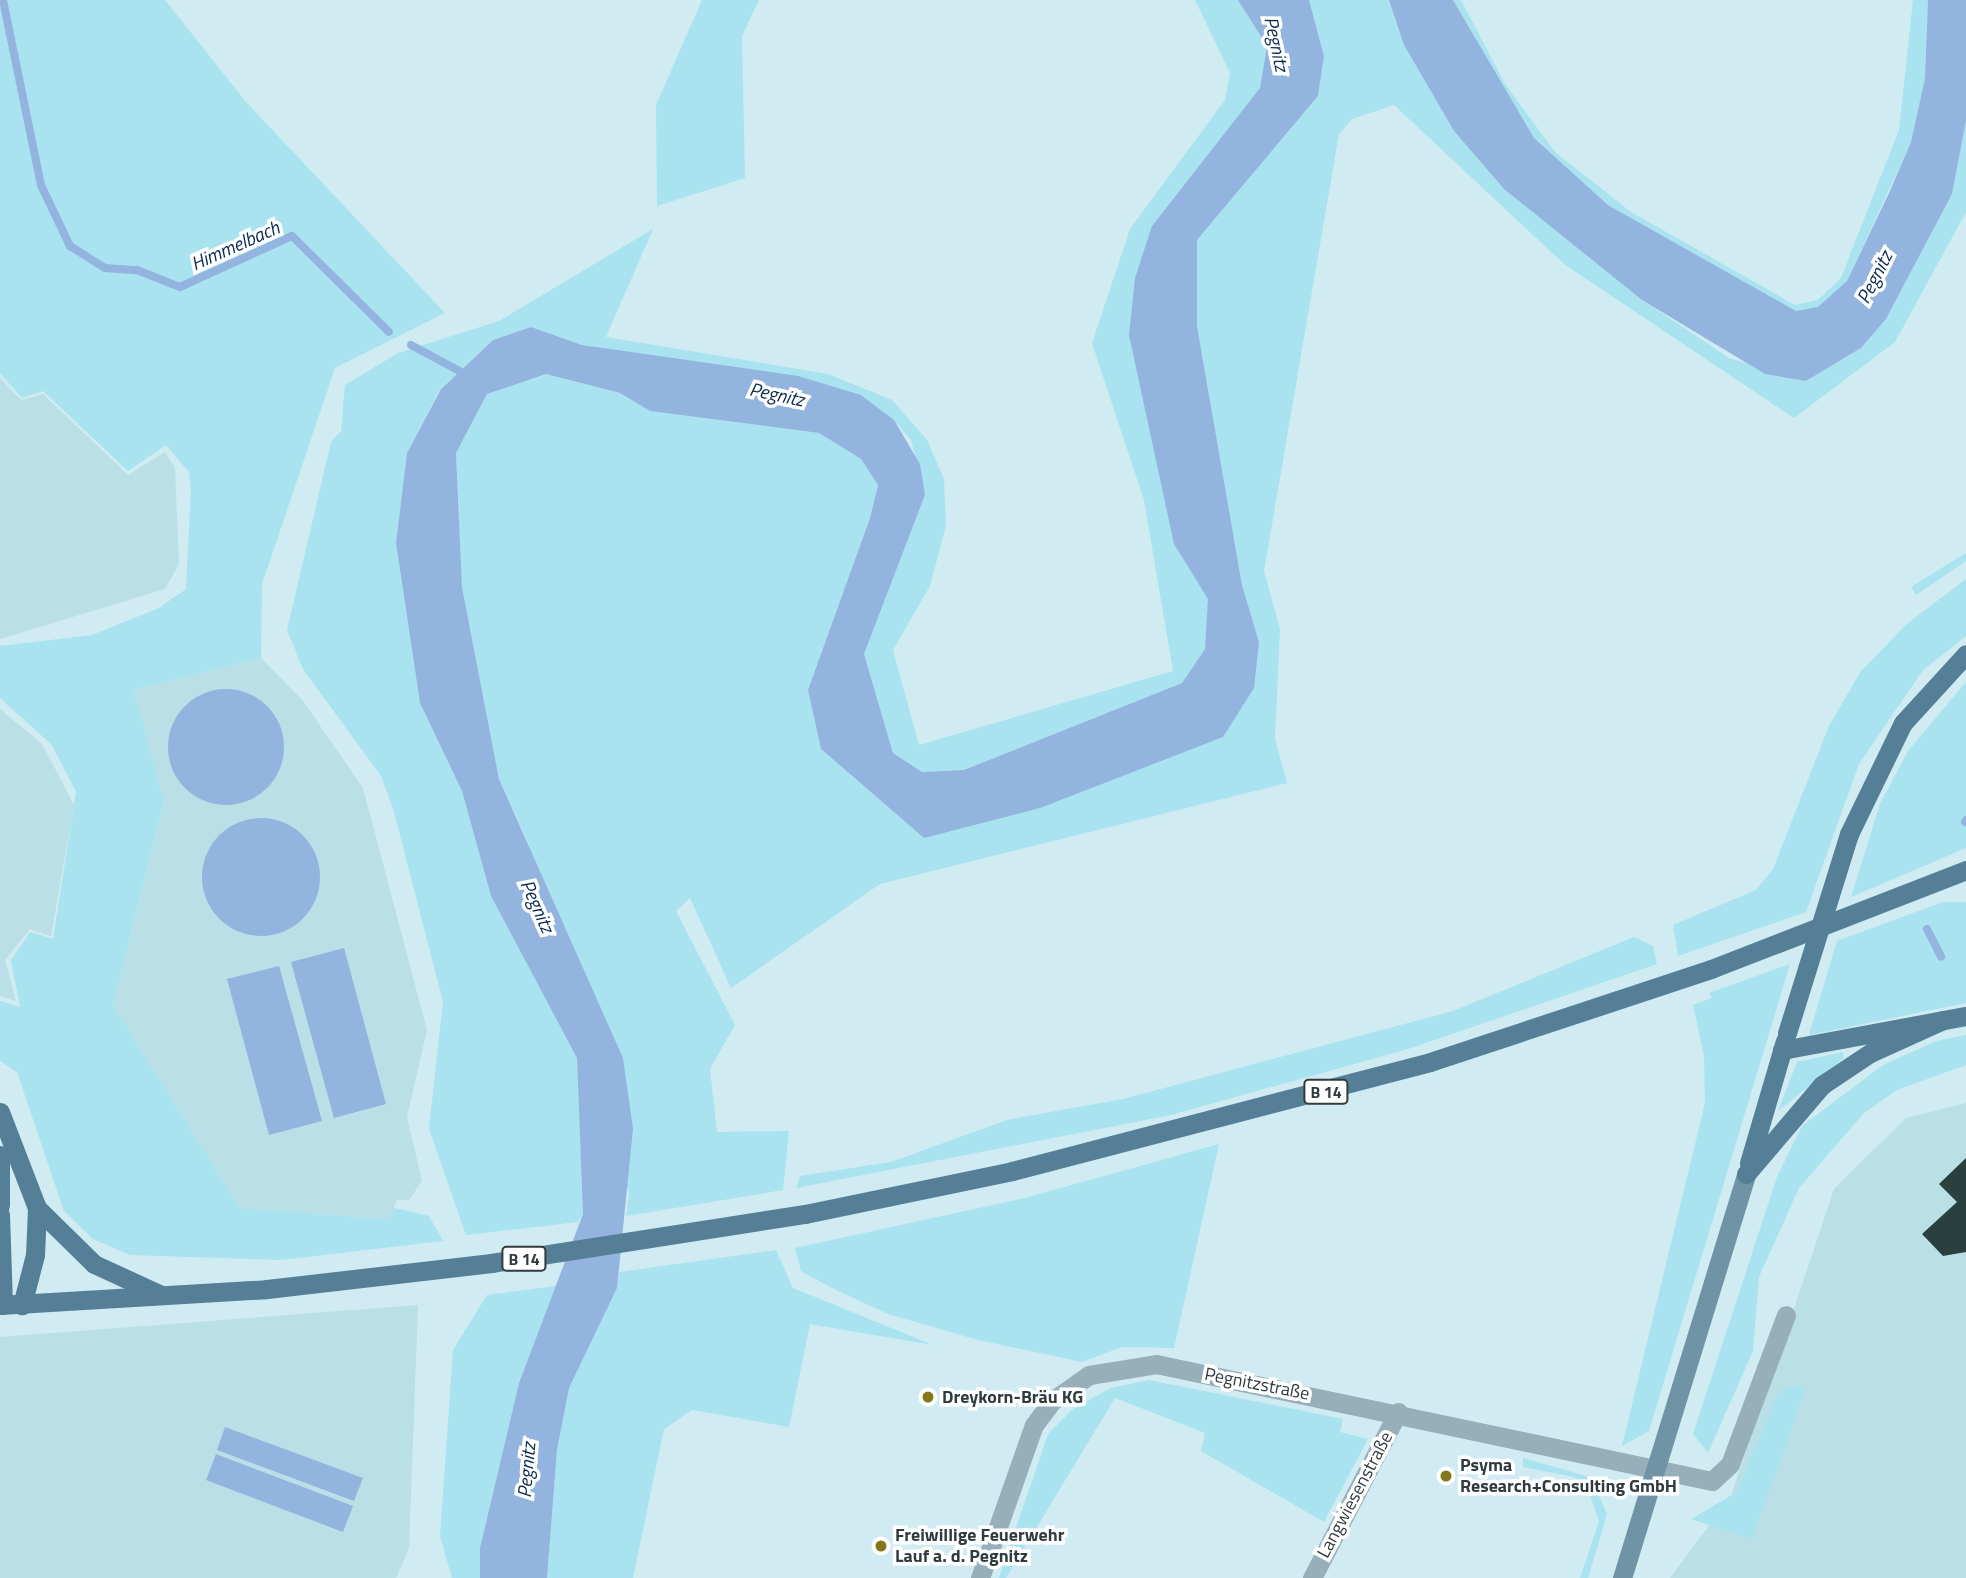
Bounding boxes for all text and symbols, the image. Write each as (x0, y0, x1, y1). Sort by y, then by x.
water label: Pegnitz (1260, 15, 1294, 73)
water label: Himmelbach (187, 215, 283, 275)
water label: Pegnitz (1851, 247, 1897, 307)
water label: Pegnitz (748, 377, 806, 411)
water label: Pegnitz (516, 876, 560, 936)
road number: B 14 (1303, 1080, 1349, 1104)
road number: B 14 (501, 1246, 547, 1272)
street label: Pegnitzstraße (1203, 1363, 1311, 1405)
place label: Dreykorn-Bräu KG (942, 1386, 1083, 1408)
marker: Dreykorn-Bräu KG (920, 1389, 936, 1405)
street label: Langwiesenstraße (1313, 1428, 1397, 1562)
water label: Pegnitz (512, 1441, 540, 1499)
place label: Psyma Research+Consulting GmbH (1460, 1455, 1677, 1498)
marker: Psyma Research+Consulting GmbH (1438, 1468, 1454, 1484)
place label: Freiwillige Feuerwehr Lauf a. d. Pegnitz (895, 1525, 1064, 1568)
marker: Freiwillige Feuerwehr Lauf a. d. Pegnitz (873, 1538, 889, 1554)

